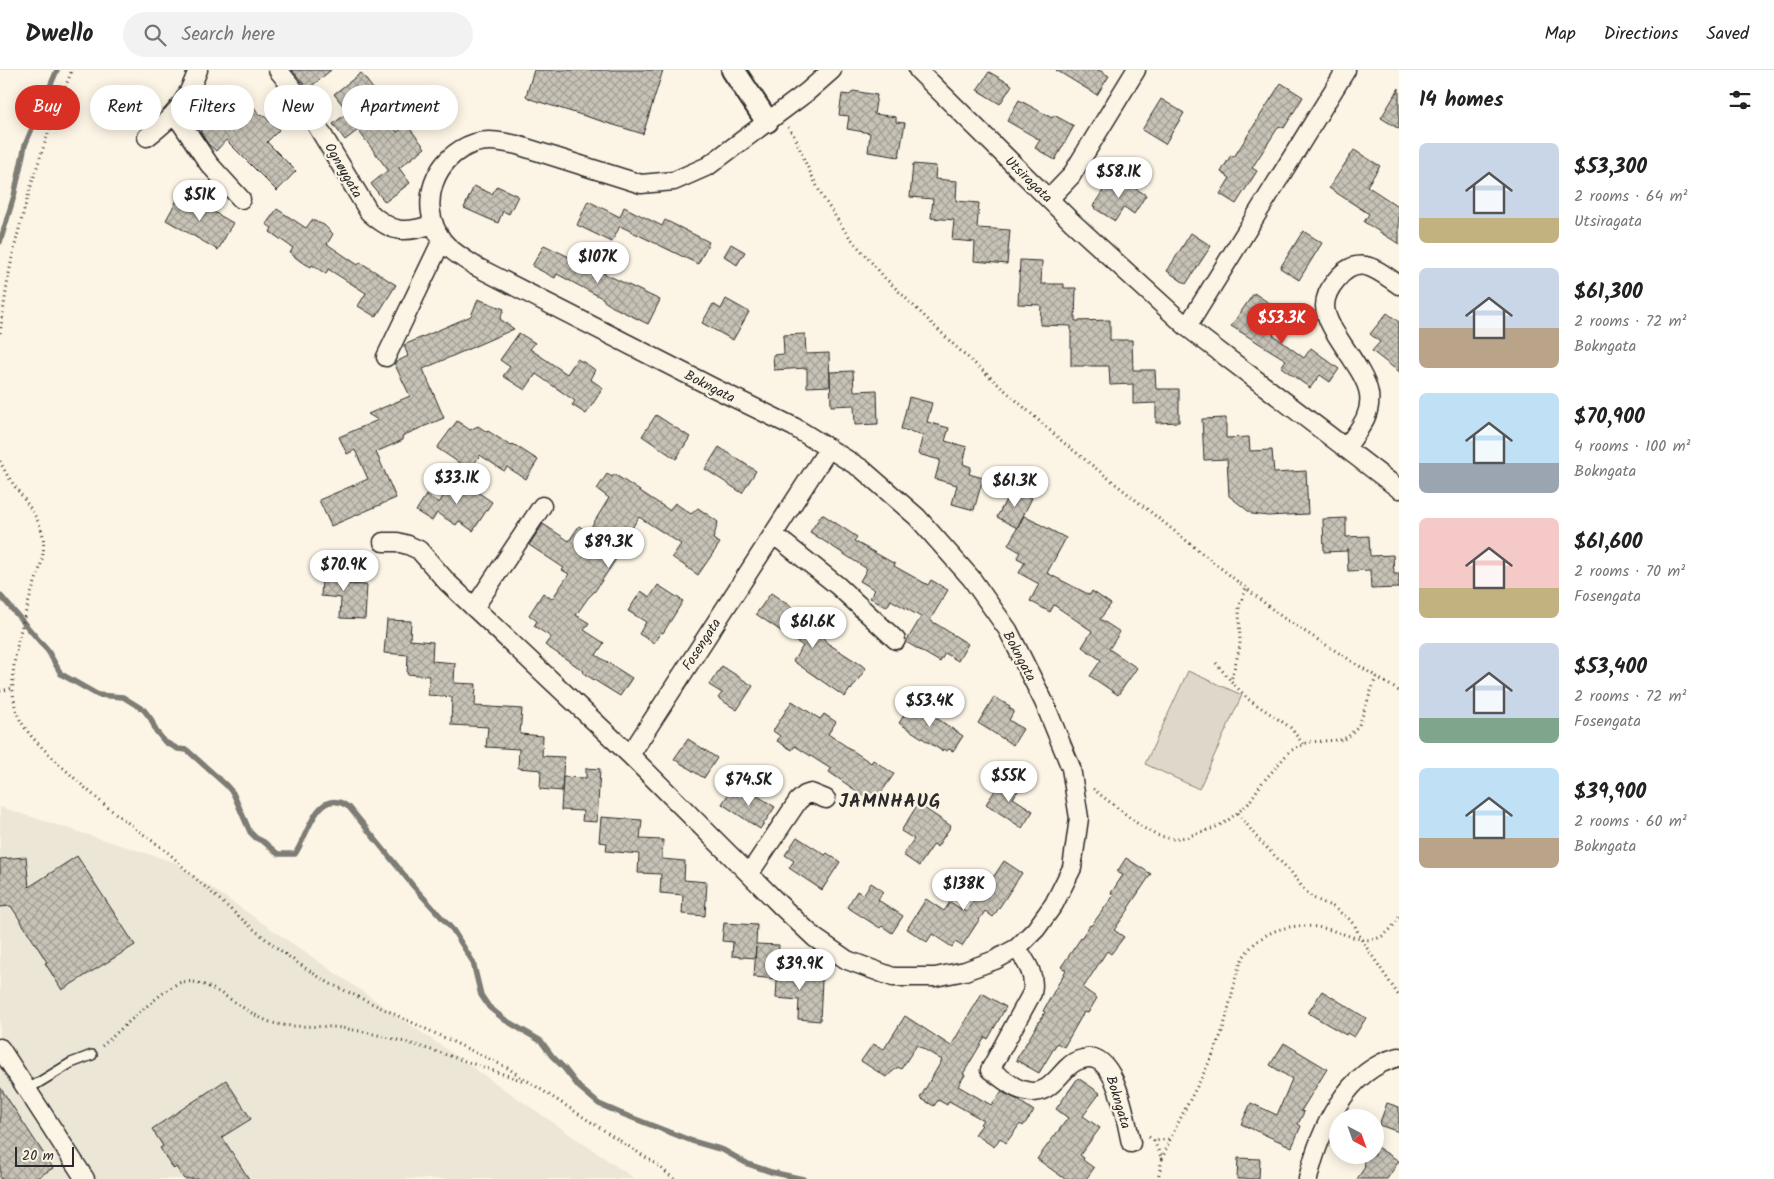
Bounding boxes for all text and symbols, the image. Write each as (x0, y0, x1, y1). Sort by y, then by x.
search box (123, 12, 473, 57)
text: Dwello (25, 15, 93, 54)
text: Search here (181, 20, 275, 50)
text: Map (1544, 20, 1576, 49)
text: Directions (1604, 20, 1678, 49)
text: Saved (1706, 20, 1749, 49)
icon: search (141, 21, 169, 49)
text: 14 homes (1419, 84, 1504, 117)
chip: Buy (15, 85, 80, 130)
chip: Rent (90, 85, 161, 130)
chip: Filters (171, 85, 254, 130)
chip: New (264, 85, 332, 130)
chip: Apartment (342, 85, 458, 130)
icon: filters (1726, 86, 1754, 114)
street label: Ognøygata (318, 139, 368, 202)
street label: Utsiragata (999, 151, 1057, 208)
text: $53,300 (1574, 151, 1647, 184)
pin: $58.1K (1078, 156, 1160, 199)
text: $58.1K (1096, 160, 1142, 185)
icon: home (1459, 163, 1519, 223)
pin: $51K (170, 180, 230, 222)
text: $51K (184, 183, 216, 208)
text: 2 rooms · 64 m² (1574, 184, 1687, 209)
text: Utsiragata (1574, 209, 1642, 234)
pin: $107K (563, 242, 633, 284)
text: $107K (578, 245, 618, 270)
text: $61,300 (1574, 276, 1643, 309)
icon: home (1459, 288, 1519, 348)
pin: $53.3K (1241, 302, 1323, 345)
text: $53.3K (1258, 306, 1306, 331)
text: 2 rooms · 72 m² (1574, 309, 1686, 334)
text: Bokngata (1574, 334, 1636, 359)
street label: Bokngata (680, 365, 739, 409)
text: $70,900 (1574, 401, 1645, 434)
icon: home (1459, 413, 1519, 473)
text: 4 rooms · 100 m² (1574, 434, 1690, 459)
text: Bokngata (1574, 459, 1636, 484)
pin: $33.1K (416, 462, 498, 505)
text: $33.1K (434, 466, 480, 491)
pin: $61.3K (974, 466, 1056, 508)
text: $61.3K (992, 469, 1038, 494)
pin: $89.3K (568, 526, 650, 569)
text: $61,600 (1574, 526, 1643, 559)
text: $89.3K (584, 530, 634, 555)
icon: home (1459, 538, 1519, 598)
pin: $70.9K (303, 550, 385, 592)
text: $70.9K (321, 553, 367, 578)
text: 2 rooms · 70 m² (1574, 559, 1685, 584)
text: Fosengata (1574, 584, 1641, 609)
pin: $61.6K (772, 606, 854, 649)
text: $61.6K (790, 610, 836, 635)
street label: Fosengata (677, 614, 727, 675)
street label: Bokngata (997, 627, 1042, 686)
text: $53,400 (1574, 651, 1647, 684)
icon: home (1459, 663, 1519, 723)
text: 2 rooms · 72 m² (1574, 684, 1686, 709)
pin: $53.4K (889, 686, 971, 728)
text: $53.4K (906, 689, 954, 714)
text: Fosengata (1574, 709, 1641, 734)
pin: $55K (979, 760, 1039, 803)
pin: $74.5K (708, 764, 790, 807)
text: $55K (991, 764, 1027, 789)
text: $74.5K (725, 768, 773, 793)
text: $39,900 (1574, 776, 1646, 809)
district label: JAMNHAUG (839, 787, 941, 817)
icon: home (1459, 788, 1519, 848)
text: 2 rooms · 60 m² (1574, 809, 1687, 834)
text: Bokngata (1574, 834, 1636, 859)
pin: $138K (929, 868, 999, 911)
text: $138K (943, 872, 985, 897)
pin: $39.9K (759, 948, 841, 991)
text: $39.9K (776, 952, 824, 977)
street label: Bokngata (1100, 1073, 1137, 1132)
north arrow (1329, 1109, 1384, 1164)
map controls (1329, 1109, 1384, 1164)
scale bar (15, 1144, 74, 1167)
text: 20 m (22, 1145, 54, 1167)

